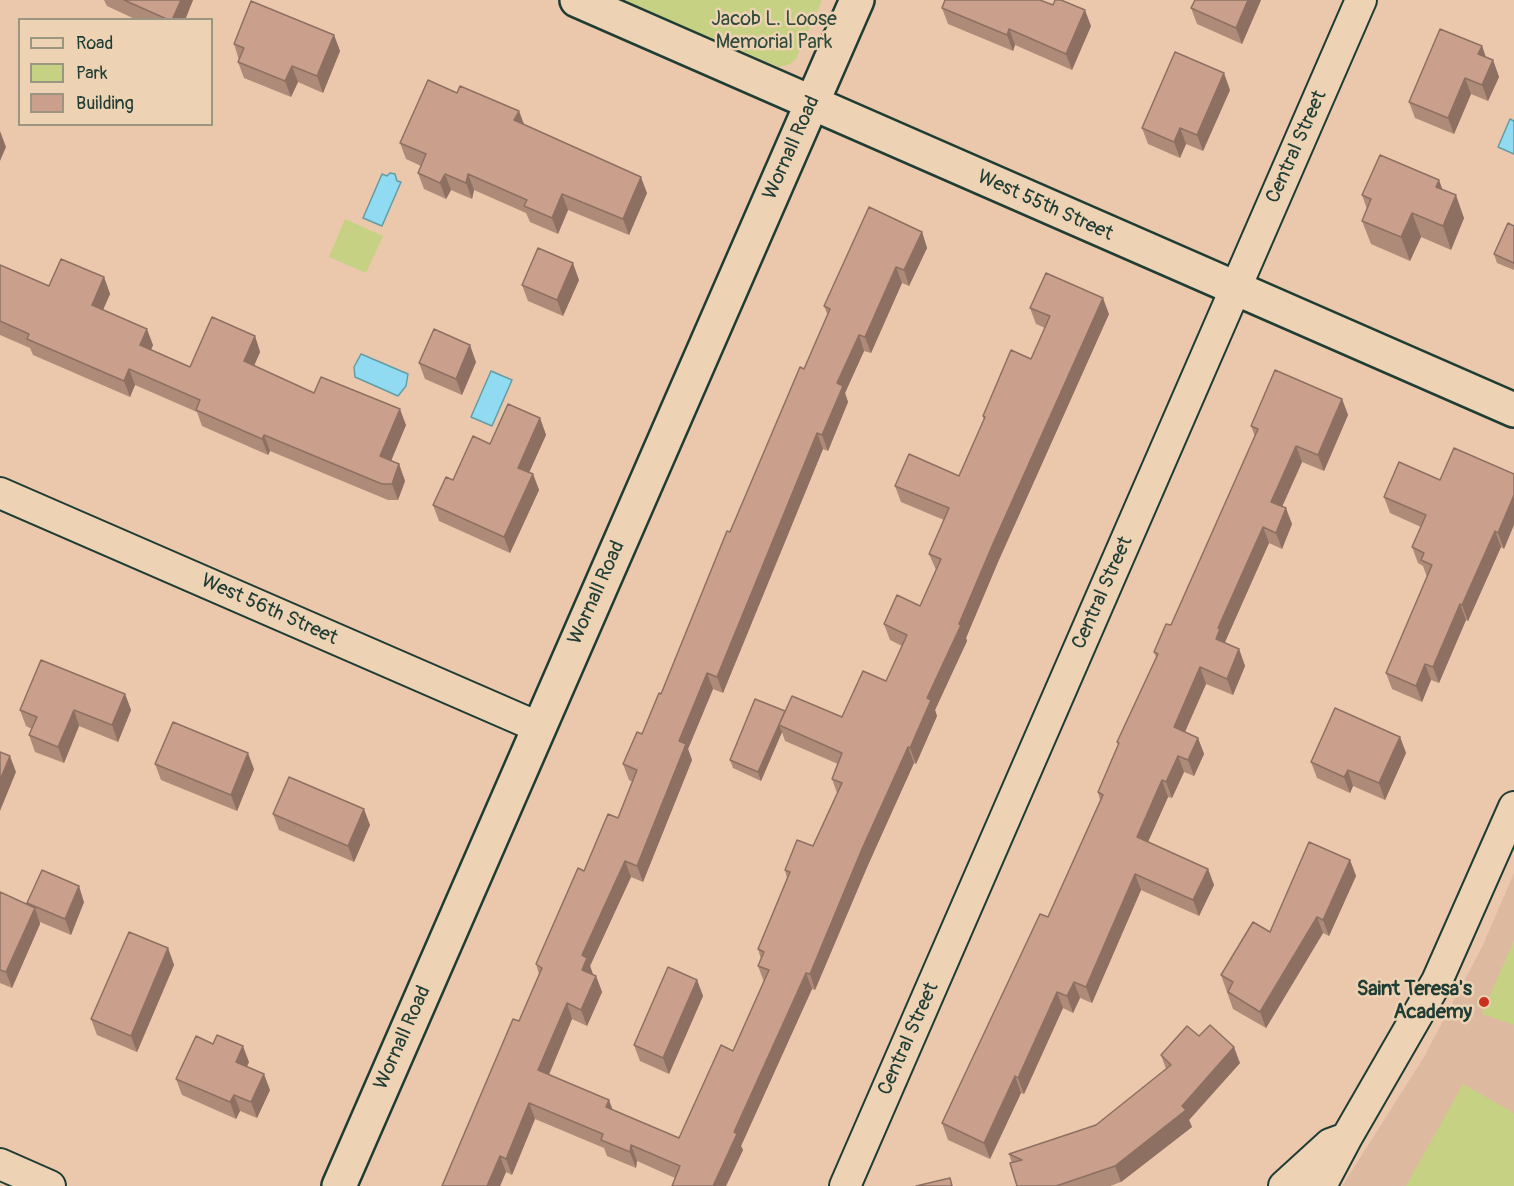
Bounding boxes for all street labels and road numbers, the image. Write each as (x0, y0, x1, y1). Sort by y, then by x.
street label: Central Street (1261, 87, 1333, 207)
street label: Wornall Road (758, 92, 826, 204)
street label: West 55th Street (973, 165, 1117, 247)
street label: Central Street (1067, 533, 1139, 653)
street label: Wornall Road (563, 537, 631, 649)
street label: West 56th Street (197, 569, 341, 651)
street label: Central Street (873, 979, 945, 1099)
street label: Wornall Road (369, 982, 437, 1094)

